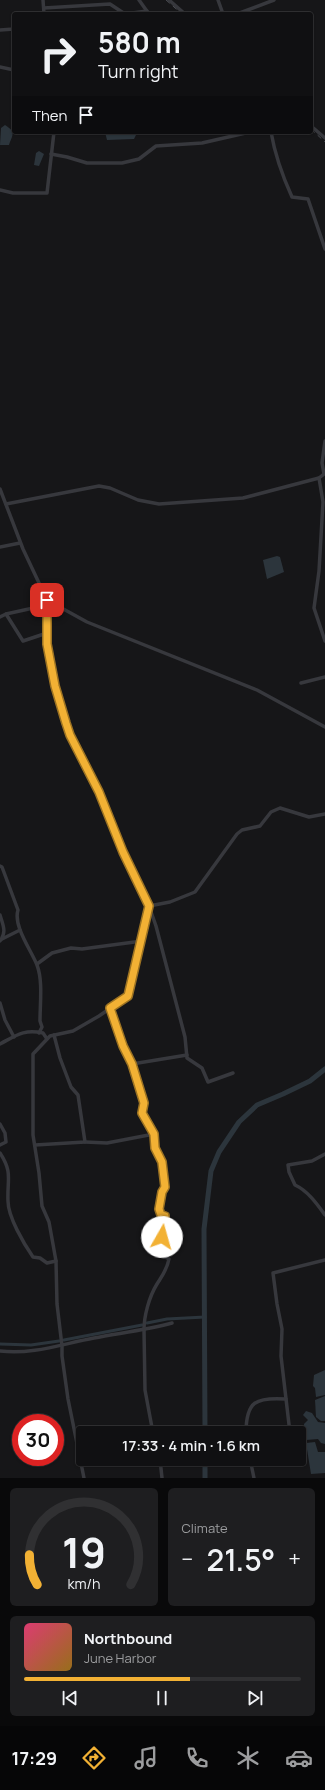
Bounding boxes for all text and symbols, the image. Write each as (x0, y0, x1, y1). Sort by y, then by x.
text: 580 m (98, 23, 181, 61)
icon: right (32, 28, 84, 80)
text: Turn right (98, 59, 179, 83)
icon: arrive (75, 104, 97, 126)
text: Then (32, 105, 67, 126)
pin (30, 583, 64, 617)
icon: arrive (36, 589, 58, 611)
position arrow (141, 1216, 183, 1258)
speed limit sign: 30 (12, 1414, 64, 1466)
text: 17:33 · 4 min · 1.6 km (122, 1435, 260, 1456)
text: Climate (182, 1519, 228, 1537)
text: 19 (62, 1524, 106, 1580)
text: 21.5° (207, 1539, 275, 1580)
text: − (182, 1544, 193, 1574)
text: + (288, 1544, 301, 1574)
text: km/h (67, 1574, 100, 1593)
text: Northbound (84, 1628, 172, 1649)
text: June Harbor (84, 1649, 157, 1667)
icon: previous (59, 1687, 81, 1709)
icon: pause (151, 1687, 173, 1709)
icon: next (244, 1687, 266, 1709)
icon: directions (80, 1744, 108, 1772)
icon: music (132, 1744, 160, 1772)
icon: phone (183, 1744, 211, 1772)
icon: climate (234, 1744, 262, 1772)
icon: car (285, 1744, 313, 1772)
text: 17:29 (12, 1746, 57, 1770)

